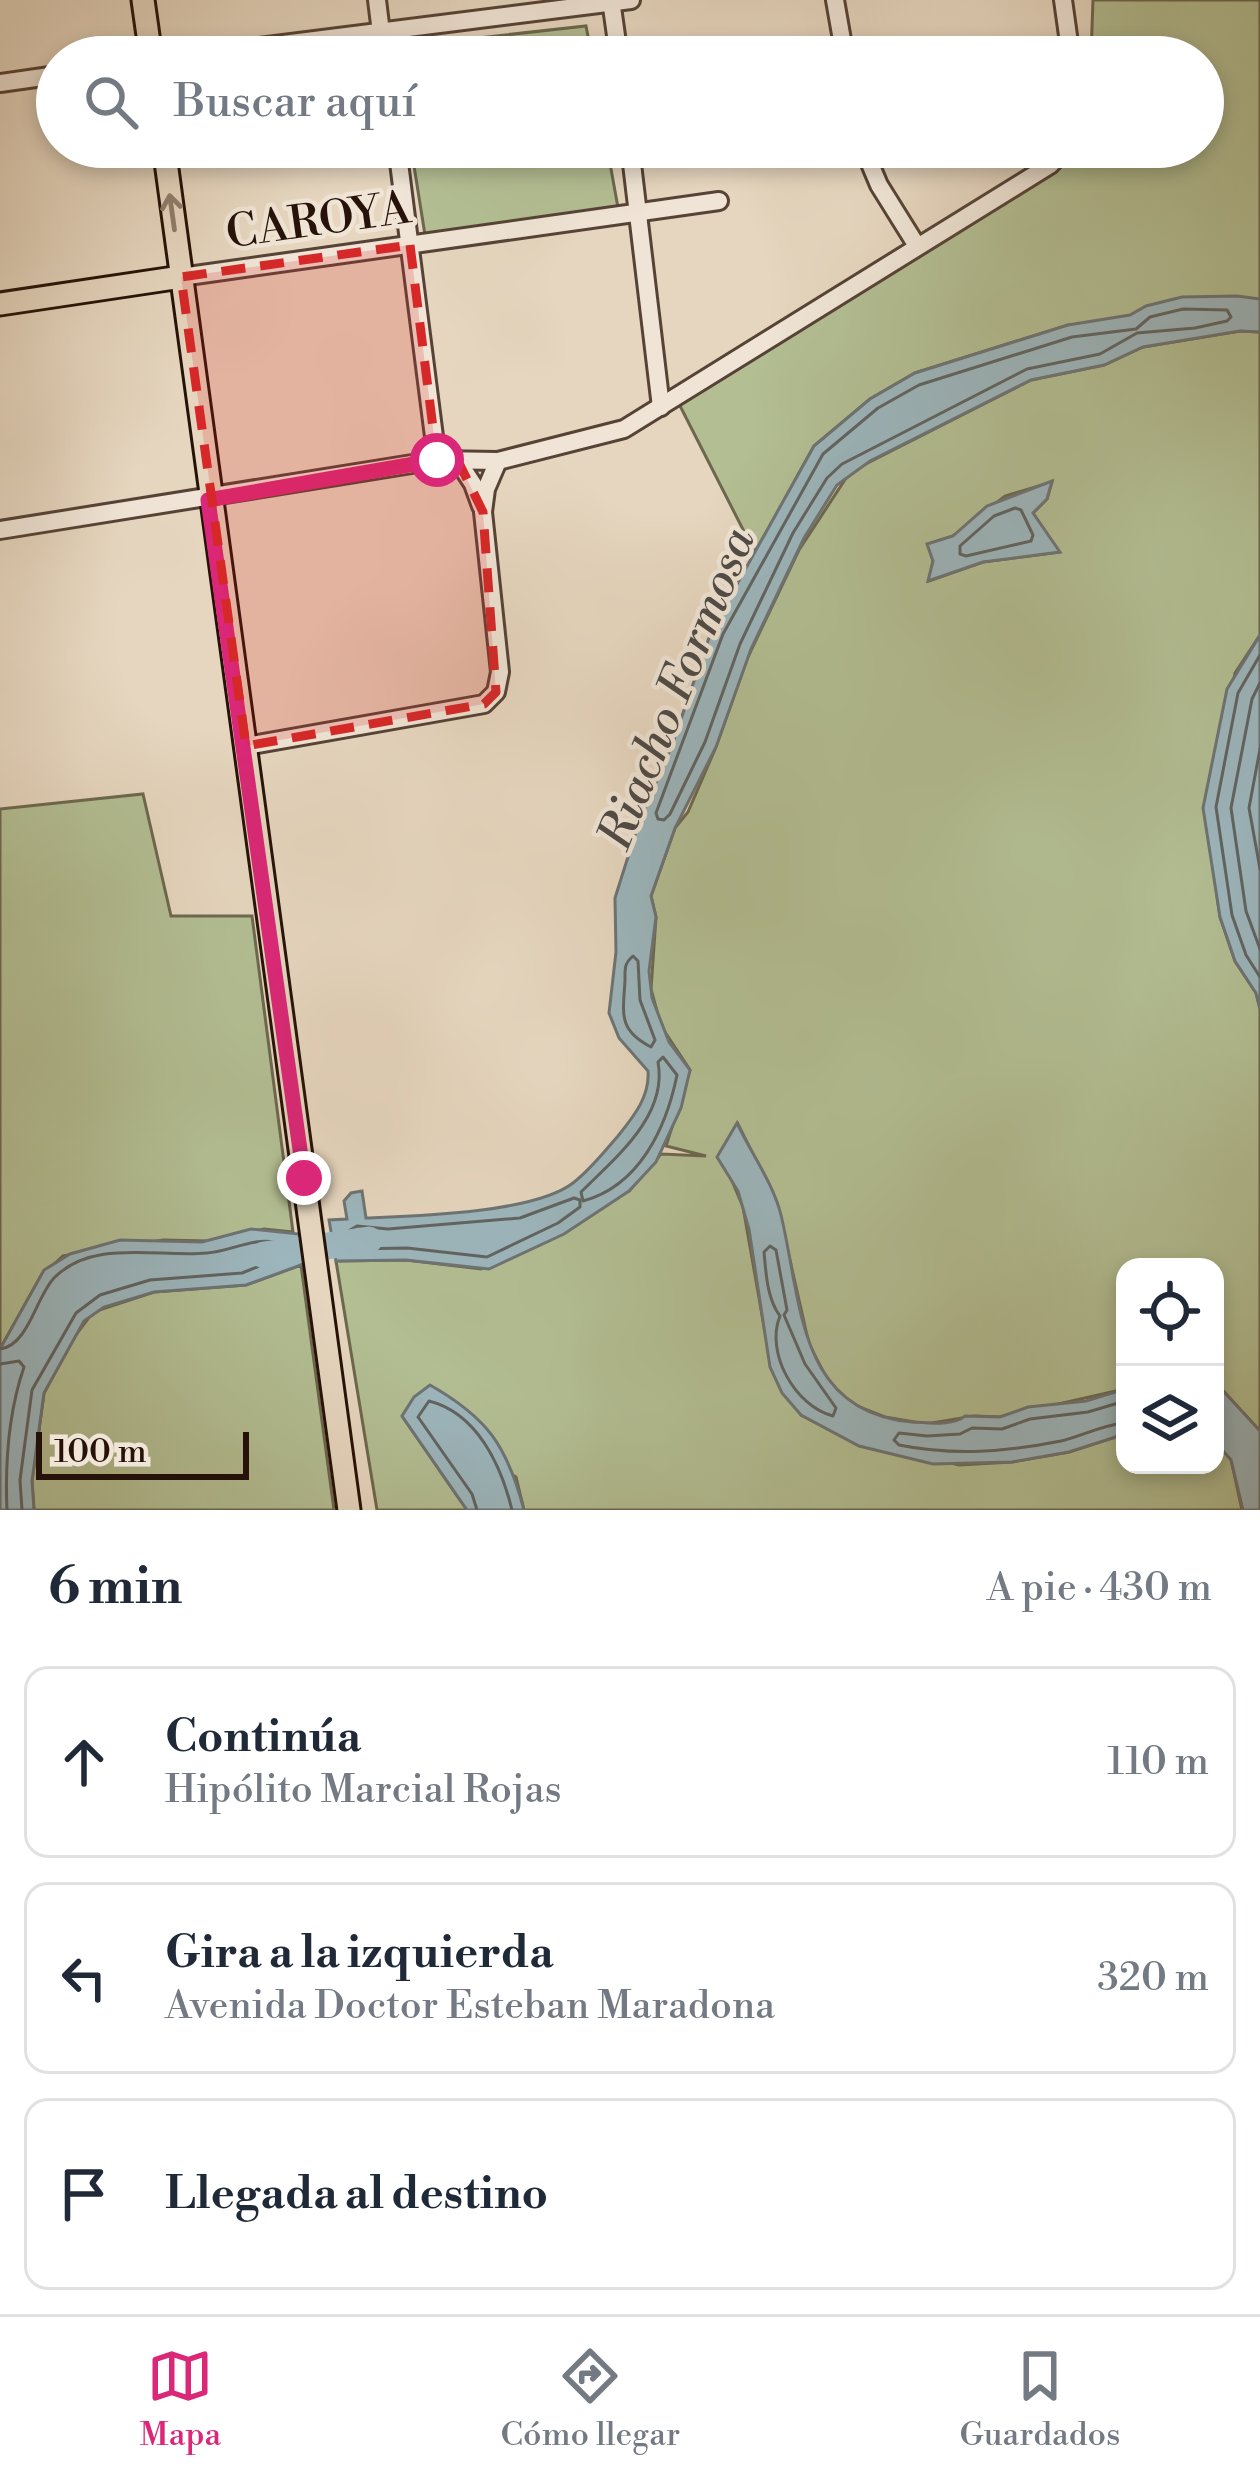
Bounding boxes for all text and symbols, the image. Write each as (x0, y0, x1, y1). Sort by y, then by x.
search box (36, 36, 1224, 168)
icon: search (78, 69, 144, 135)
text: Buscar aquí (174, 74, 416, 131)
street label: CAROYA (222, 180, 416, 263)
one-way arrow (161, 193, 183, 232)
route start (410, 433, 464, 487)
water label: Riacho Formosa (586, 519, 770, 860)
route end (277, 1151, 331, 1205)
map controls (1116, 1258, 1224, 1474)
button: locate (1116, 1258, 1224, 1366)
button: layers (1116, 1366, 1224, 1474)
scale bar (36, 1426, 249, 1479)
text: 100 m (54, 1432, 147, 1473)
text: 6 min (48, 1556, 182, 1620)
text: A pie · 430 m (987, 1564, 1212, 1613)
text: Continúa (165, 1709, 361, 1766)
icon: ahead (51, 1729, 117, 1795)
text: 110 m (1107, 1738, 1209, 1787)
text: Hipólito Marcial Rojas (165, 1766, 562, 1815)
text: Gira a la izquierda (165, 1925, 554, 1982)
icon: left (51, 1945, 117, 2011)
text: 320 m (1097, 1954, 1209, 2003)
text: Avenida Doctor Esteban Maradona (165, 1982, 775, 2031)
icon: arrive (51, 2161, 117, 2227)
text: Llegada al destino (165, 2166, 548, 2223)
tab: Mapa (140, 2343, 221, 2456)
tab: Cómo llegar (500, 2343, 680, 2456)
tab: Guardados (959, 2343, 1120, 2456)

